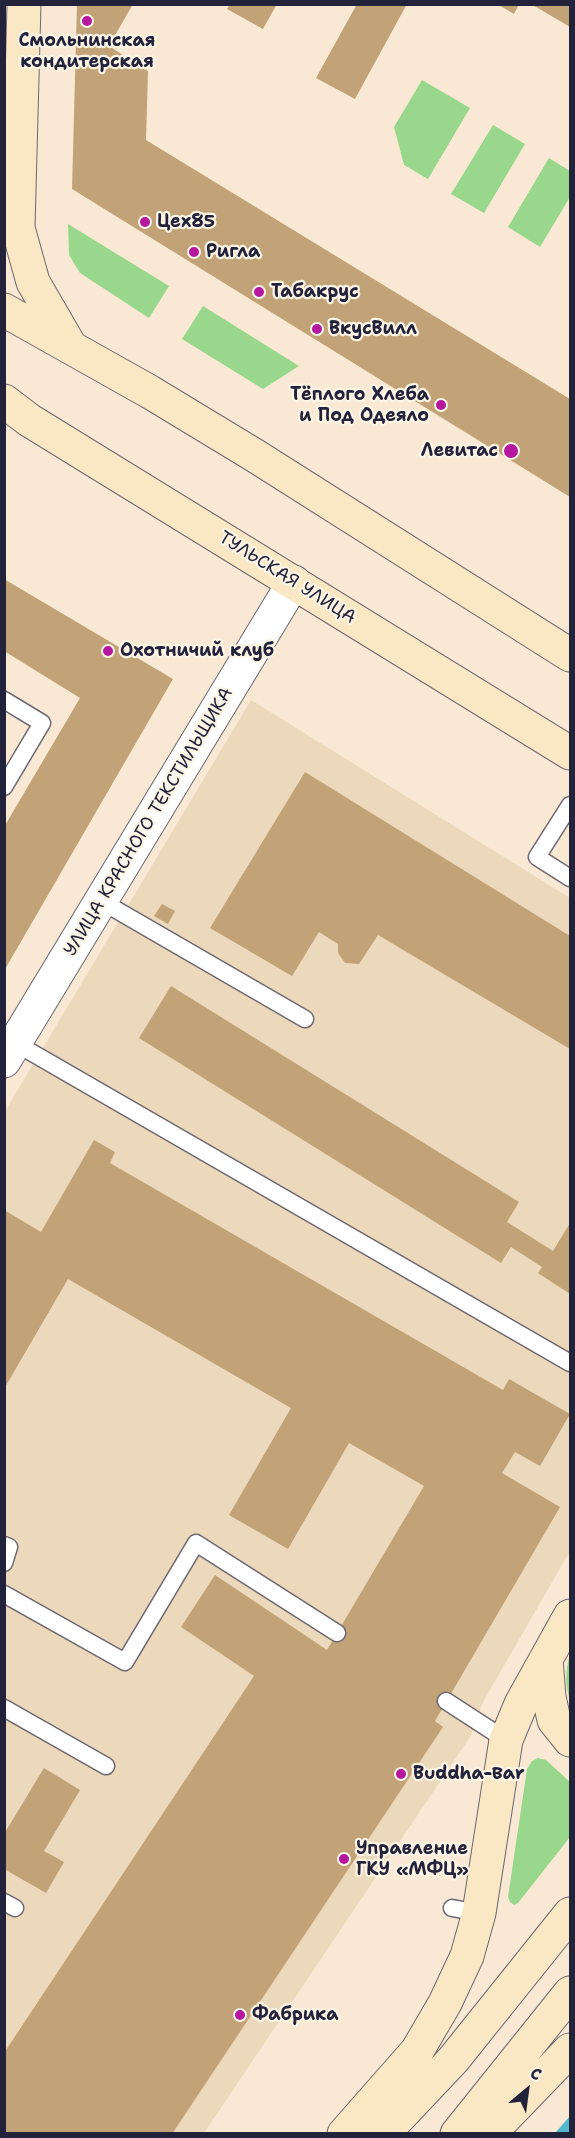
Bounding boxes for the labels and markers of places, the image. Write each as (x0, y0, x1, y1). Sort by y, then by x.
marker: Смольнинская кондитерская (80, 14, 94, 28)
place label: Смольнинская кондитерская (19, 30, 155, 72)
place label: Цех85 (157, 211, 215, 233)
marker: Цех85 (138, 215, 152, 229)
place label: Ригла (206, 241, 260, 263)
marker: Ригла (187, 245, 201, 259)
place label: Табакрус (271, 281, 359, 303)
marker: Табакрус (252, 285, 266, 299)
place label: ВкусВилл (329, 318, 417, 340)
marker: ВкусВилл (310, 322, 324, 336)
place label: Тёплого Хлеба и Под Одеяло (290, 384, 429, 426)
marker: Тёплого Хлеба и Под Одеяло (434, 398, 448, 412)
place label: Левитас (421, 440, 498, 462)
marker: Левитас (502, 442, 520, 460)
place label: Охотничий клуб (120, 640, 274, 662)
marker: Охотничий клуб (101, 644, 115, 658)
place label: Buddha-Bar (413, 1763, 525, 1785)
marker: Buddha-Bar (394, 1767, 408, 1781)
place label: Управление ГКУ «МФЦ» (356, 1838, 469, 1880)
marker: Управление ГКУ «МФЦ» (337, 1852, 351, 1866)
place label: Фабрика (252, 2004, 339, 2026)
marker: Фабрика (233, 2008, 247, 2022)

